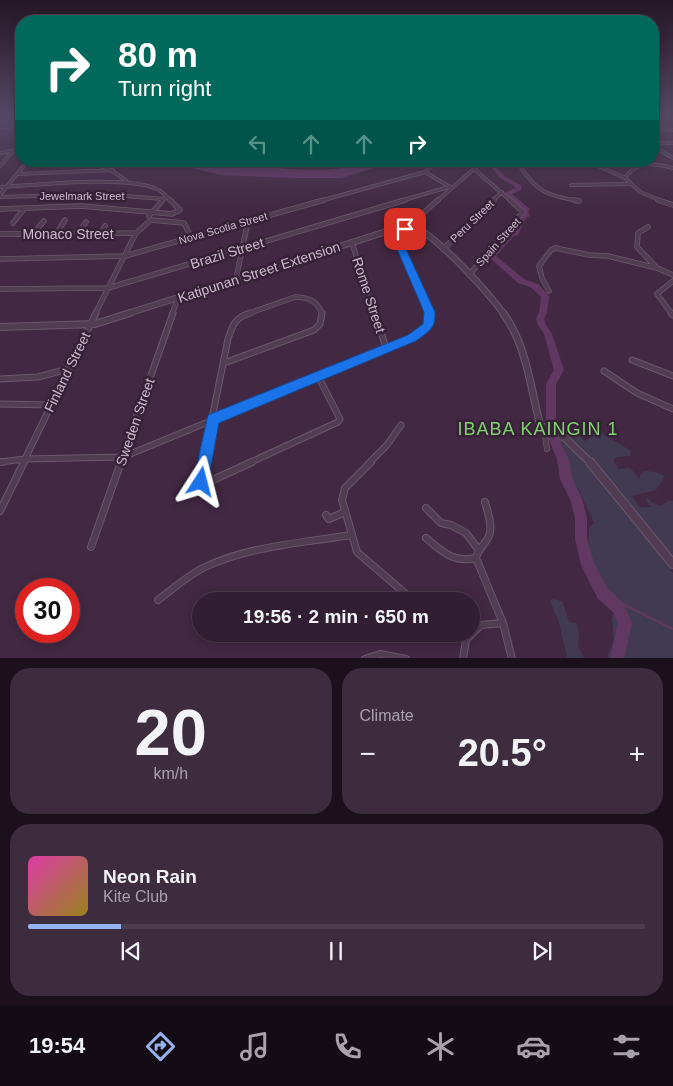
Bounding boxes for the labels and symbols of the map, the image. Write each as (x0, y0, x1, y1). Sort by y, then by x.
street label: Jewelmark Street (40, 190, 124, 202)
street label: Peru Street (448, 197, 496, 245)
pin (384, 208, 426, 250)
street label: Nova Scotia Street (177, 210, 269, 246)
street label: Spain Street (473, 215, 523, 269)
street label: Monaco Street (22, 226, 114, 242)
street label: Brazil Street (188, 234, 266, 272)
street label: Katipunan Street Extension (176, 238, 342, 306)
street label: Rome Street (349, 255, 389, 335)
street label: Finland Street (41, 329, 93, 415)
street label: Sweden Street (112, 376, 158, 468)
district label: IBABA KAINGIN 1 (457, 419, 619, 439)
position arrow (174, 455, 226, 507)
speed limit sign: 30 (15, 578, 80, 643)

